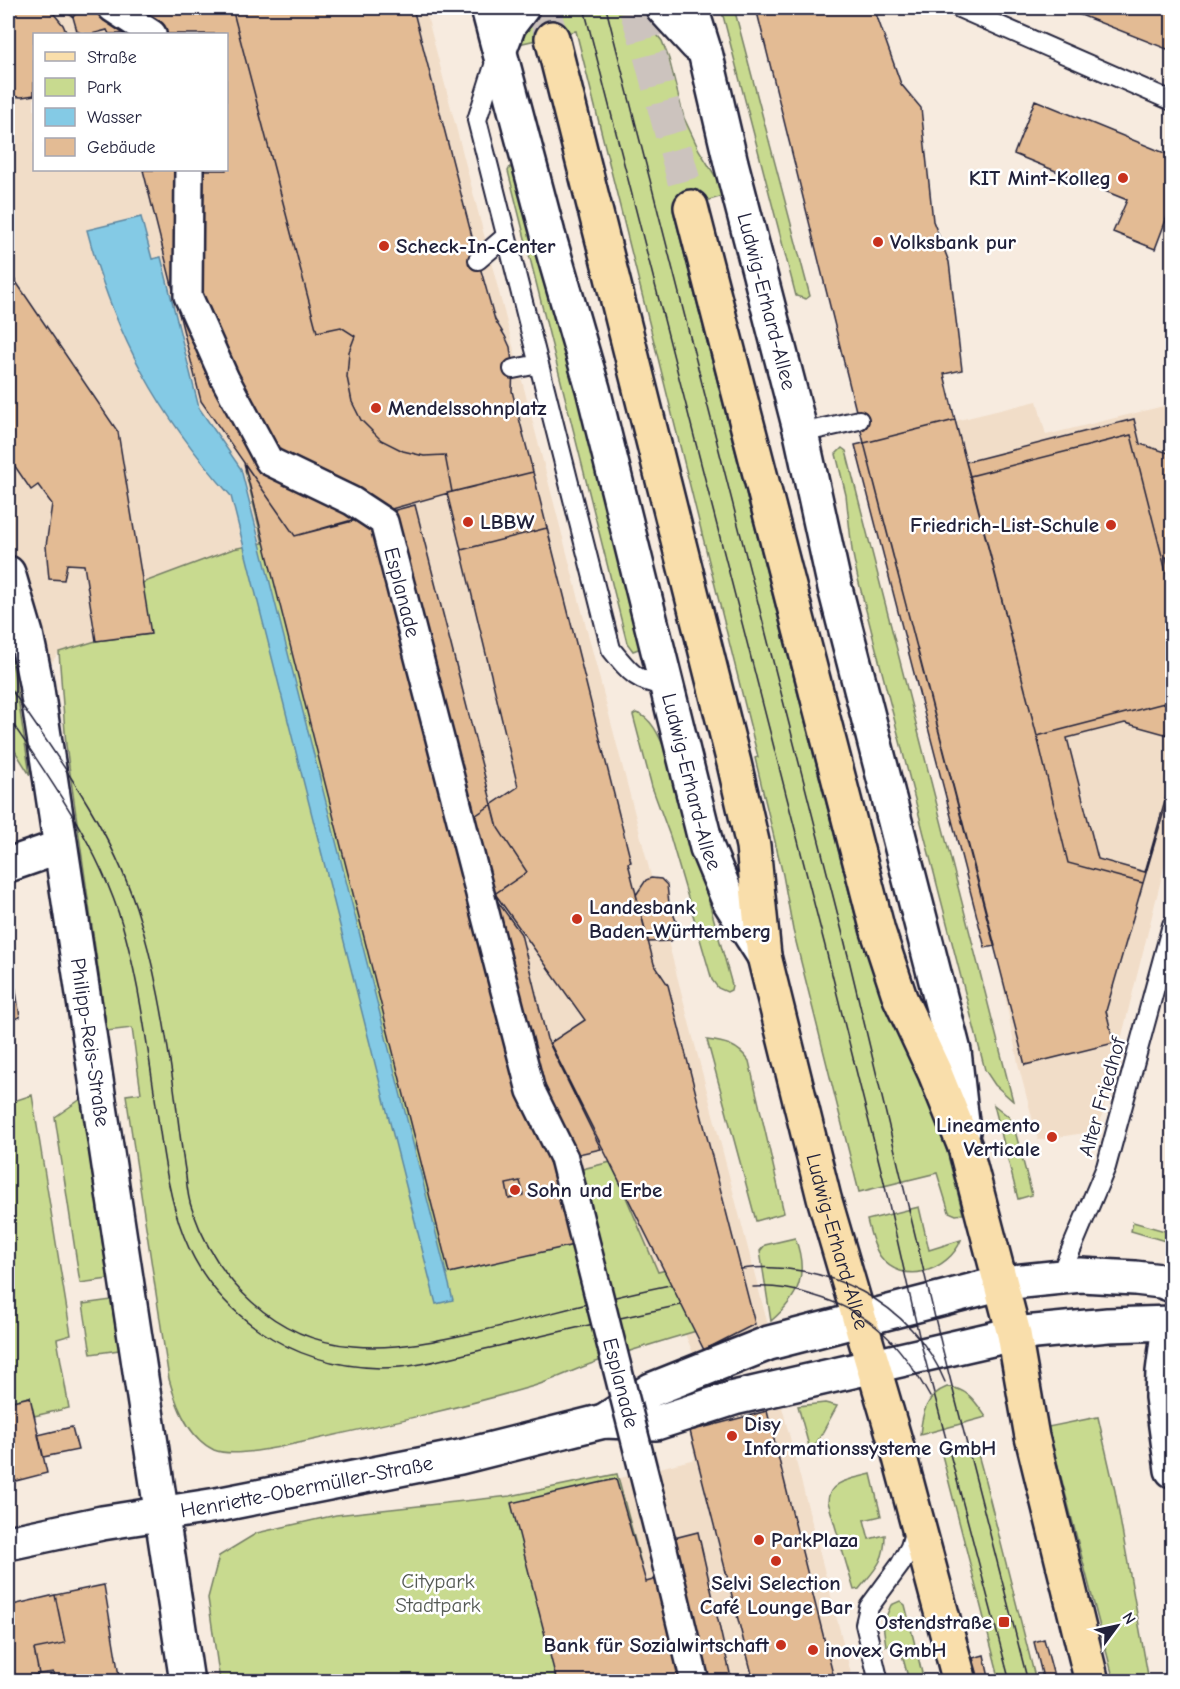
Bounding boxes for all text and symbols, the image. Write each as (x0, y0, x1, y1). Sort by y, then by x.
legend (33, 33, 228, 171)
text: Straße (87, 47, 137, 68)
text: Park (87, 77, 122, 98)
text: Wasser (87, 107, 143, 128)
text: Gebäude (87, 137, 156, 158)
place label: KIT Mint-Kolleg (969, 166, 1111, 190)
marker: KIT Mint-Kolleg (1116, 171, 1130, 185)
street label: Ludwig-Erhard-Allee (732, 210, 801, 392)
place label: Volksbank pur (890, 230, 1017, 254)
place label: Scheck-In-Center (396, 234, 556, 258)
marker: Volksbank pur (871, 235, 885, 249)
marker: Scheck-In-Center (377, 239, 391, 253)
place label: Mendelssohnplatz (388, 396, 547, 420)
marker: Mendelssohnplatz (369, 401, 383, 415)
place label: LBBW (480, 510, 534, 534)
place label: Friedrich-List-Schule (910, 513, 1099, 537)
marker: LBBW (461, 515, 475, 529)
marker: Friedrich-List-Schule (1104, 518, 1118, 532)
street label: Esplanade (379, 545, 425, 640)
street label: Ludwig-Erhard-Allee (657, 691, 727, 874)
place label: Landesbank Baden-Württemberg (589, 895, 771, 943)
marker: Landesbank Baden-Württemberg (570, 912, 584, 926)
street label: Philipp-Reis-Straße (66, 956, 115, 1129)
street label: Alter Friedhof (1074, 1033, 1131, 1159)
place label: Lineamento Verticale (936, 1113, 1040, 1161)
marker: Lineamento Verticale (1045, 1130, 1059, 1144)
street label: Ludwig-Erhard-Allee (801, 1151, 874, 1332)
place label: Sohn und Erbe (527, 1178, 662, 1202)
marker: Sohn und Erbe (508, 1183, 522, 1197)
street label: Esplanade (598, 1335, 644, 1431)
place label: Disy Informationssysteme GmbH (744, 1412, 996, 1460)
marker: Disy Informationssysteme GmbH (725, 1429, 739, 1443)
street label: Henriette-Obermüller-Straße (179, 1451, 435, 1523)
place label: ParkPlaza (771, 1528, 859, 1552)
marker: ParkPlaza (752, 1533, 766, 1547)
marker: Selvi Selection Café Lounge Bar (769, 1554, 783, 1568)
park label: Citypark Stadtpark (395, 1569, 481, 1617)
place label: Selvi Selection Café Lounge Bar (700, 1571, 853, 1619)
north arrow (1087, 1596, 1147, 1656)
text: N (1118, 1609, 1139, 1628)
place label: Ostendstraße (875, 1610, 992, 1634)
marker: Ostendstraße (997, 1615, 1011, 1629)
place label: Bank für Sozialwirtschaft (544, 1633, 770, 1657)
marker: Bank für Sozialwirtschaft (774, 1638, 788, 1652)
place label: inovex GmbH (825, 1638, 946, 1662)
marker: inovex GmbH (806, 1643, 820, 1657)

